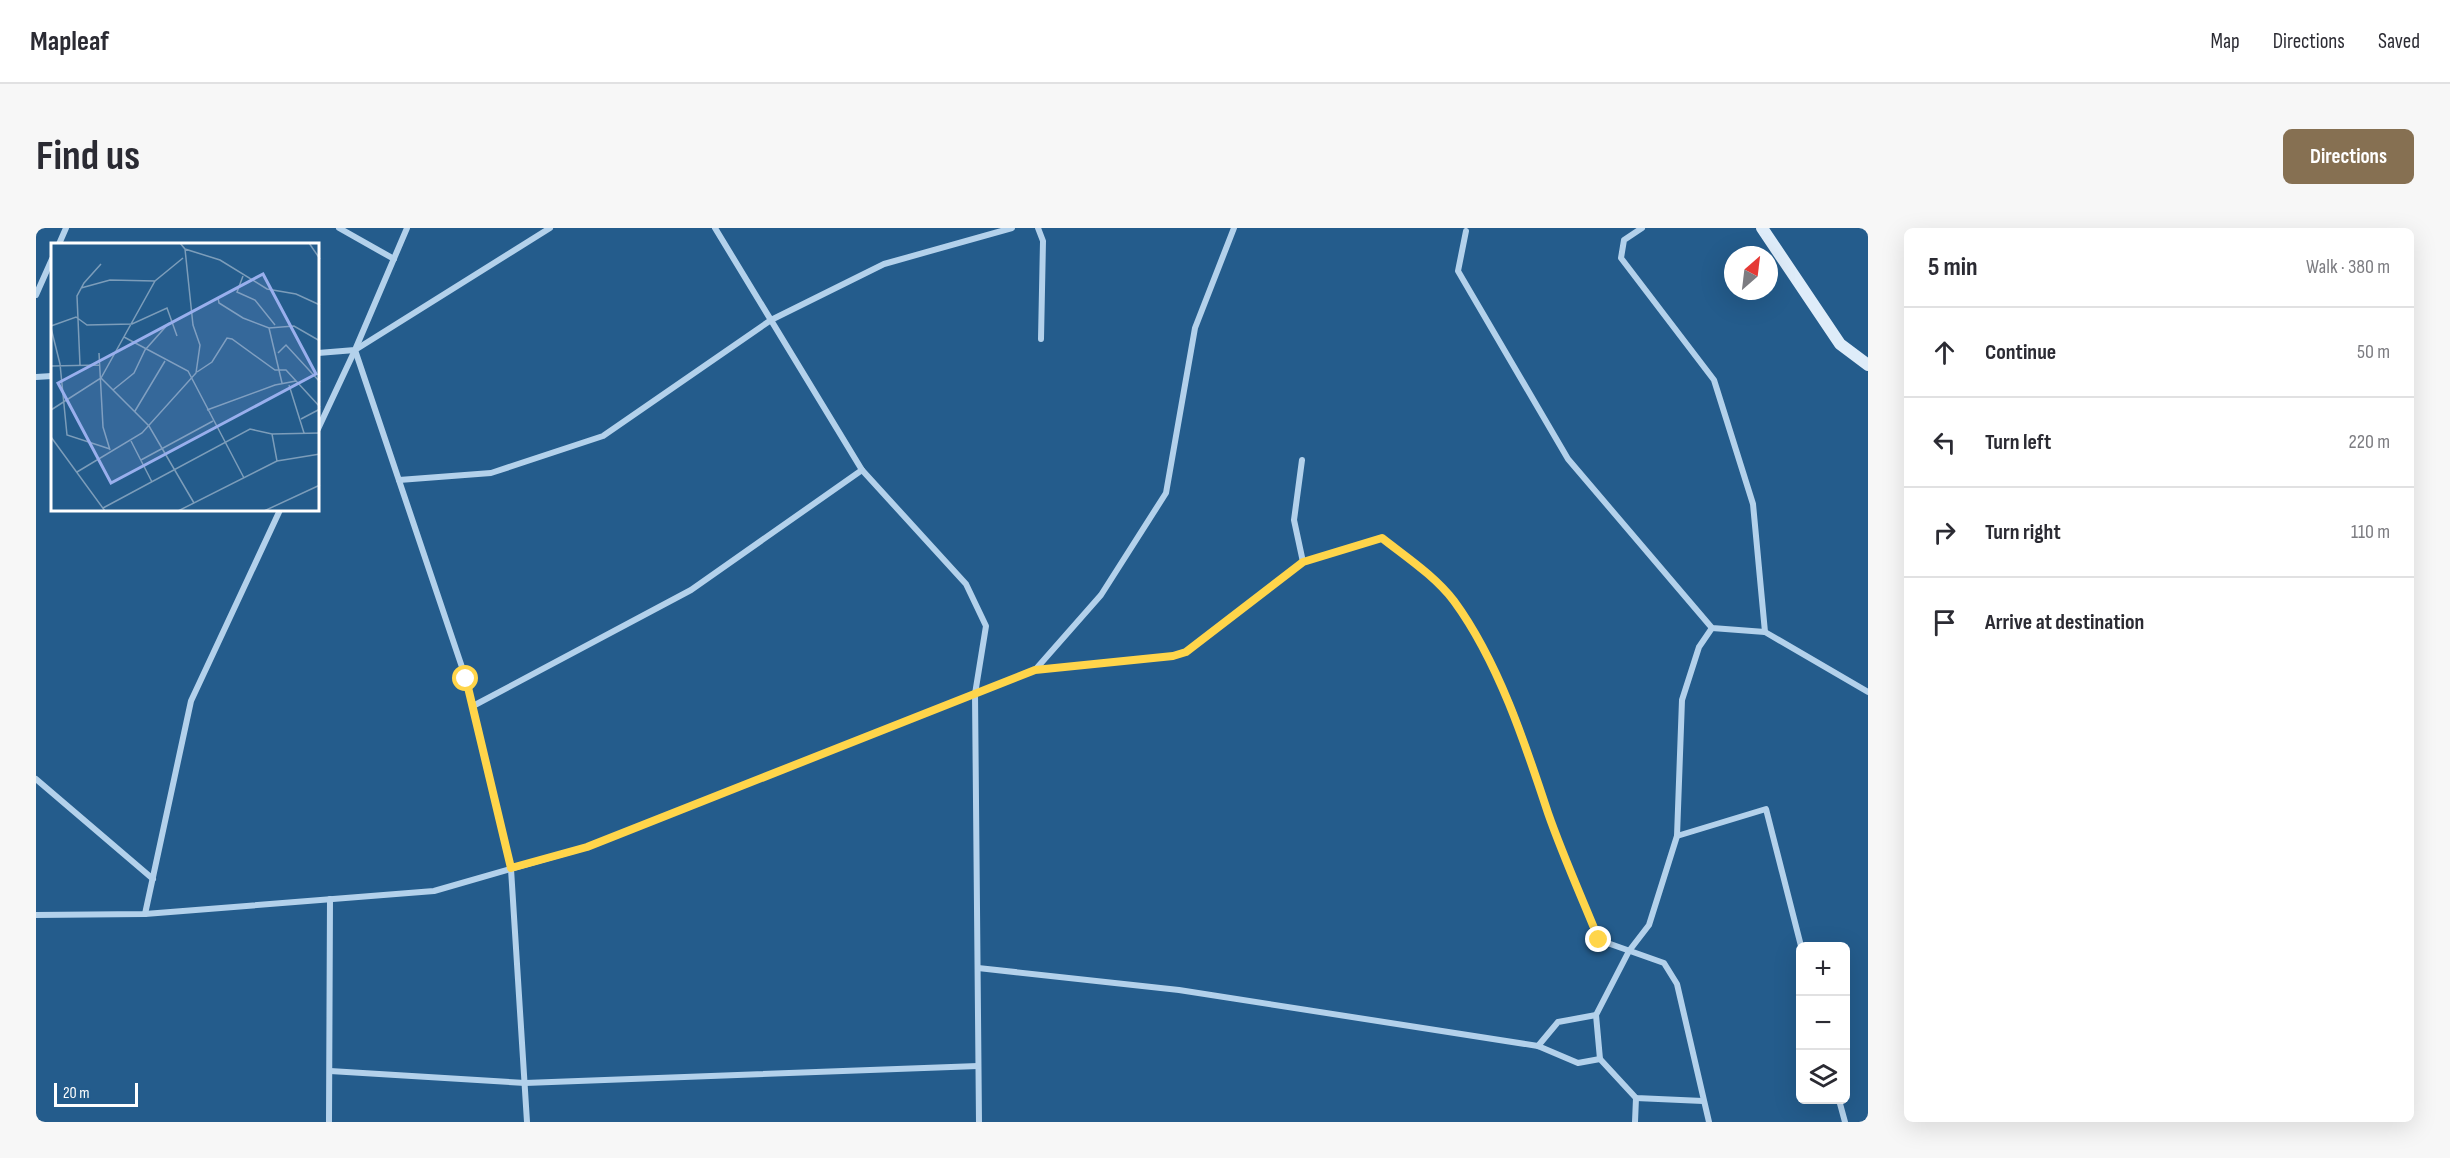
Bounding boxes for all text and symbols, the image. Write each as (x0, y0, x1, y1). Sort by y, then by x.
text: Mapleaf (30, 25, 109, 58)
text: Map (2210, 29, 2240, 54)
text: Directions (2273, 29, 2345, 54)
text: Saved (2378, 29, 2420, 54)
button: Directions (2283, 129, 2414, 184)
text: Find us (36, 131, 140, 182)
inset map (51, 243, 320, 512)
north arrow (1724, 246, 1778, 300)
text: 5 min (1928, 252, 1978, 283)
text: Walk · 380 m (2306, 255, 2390, 279)
icon: ahead (1928, 336, 1961, 369)
text: Continue (1985, 339, 2056, 366)
text: 50 m (2357, 340, 2390, 364)
icon: left (1928, 426, 1961, 459)
text: Turn left (1985, 429, 2051, 456)
text: 220 m (2349, 430, 2390, 454)
icon: right (1928, 516, 1961, 549)
text: Turn right (1985, 519, 2061, 546)
text: 110 m (2351, 520, 2390, 544)
icon: arrive (1928, 606, 1961, 639)
text: Arrive at destination (1985, 609, 2144, 636)
route start (452, 665, 478, 691)
route end (1585, 926, 1611, 952)
map controls (1796, 942, 1850, 1104)
button: + (1796, 942, 1850, 996)
button: − (1796, 996, 1850, 1050)
button: layers (1796, 1050, 1850, 1104)
scale bar (54, 1080, 138, 1108)
text: 20 m (63, 1084, 90, 1103)

